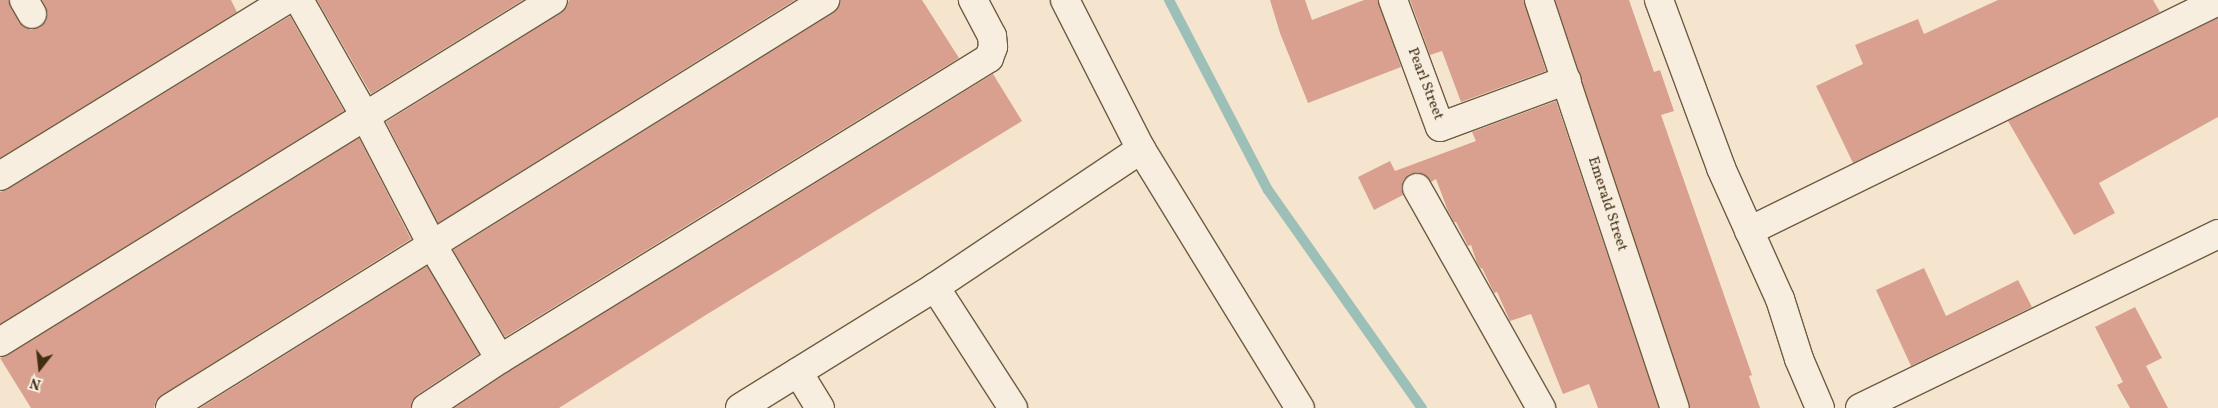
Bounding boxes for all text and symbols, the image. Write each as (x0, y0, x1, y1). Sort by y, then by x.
street label: Pearl Street (1403, 45, 1447, 123)
street label: Emerald Street (1583, 154, 1631, 254)
north arrow (15, 343, 65, 393)
text: N (28, 372, 43, 393)

